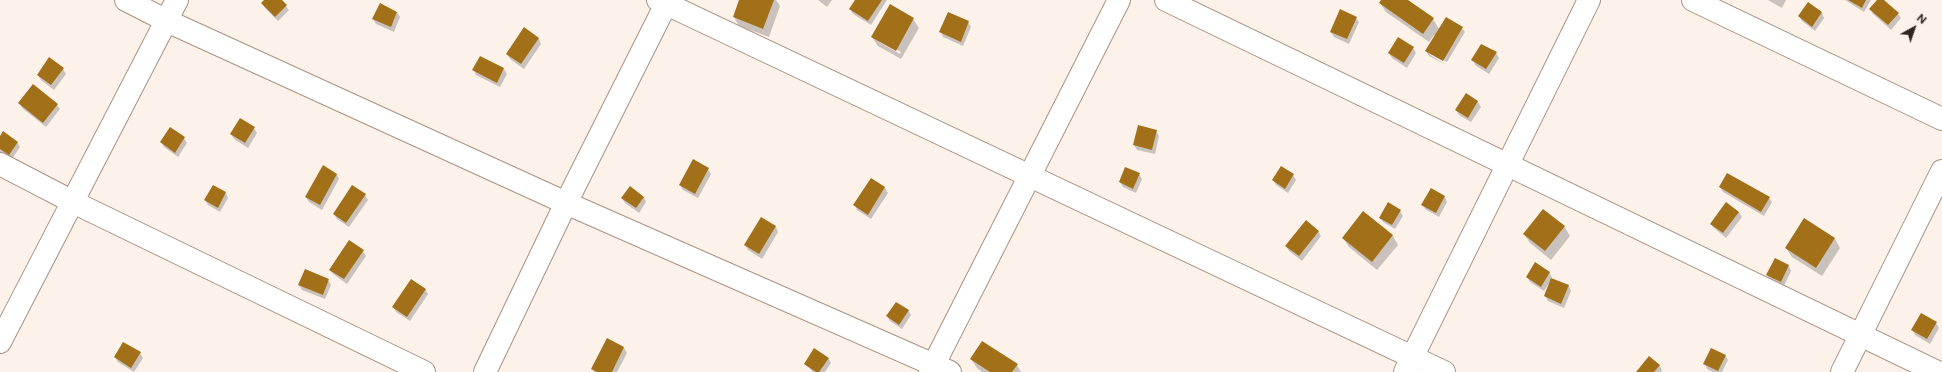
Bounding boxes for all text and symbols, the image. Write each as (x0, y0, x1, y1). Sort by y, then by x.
north arrow (1894, 8, 1934, 48)
text: N (1915, 11, 1929, 26)

